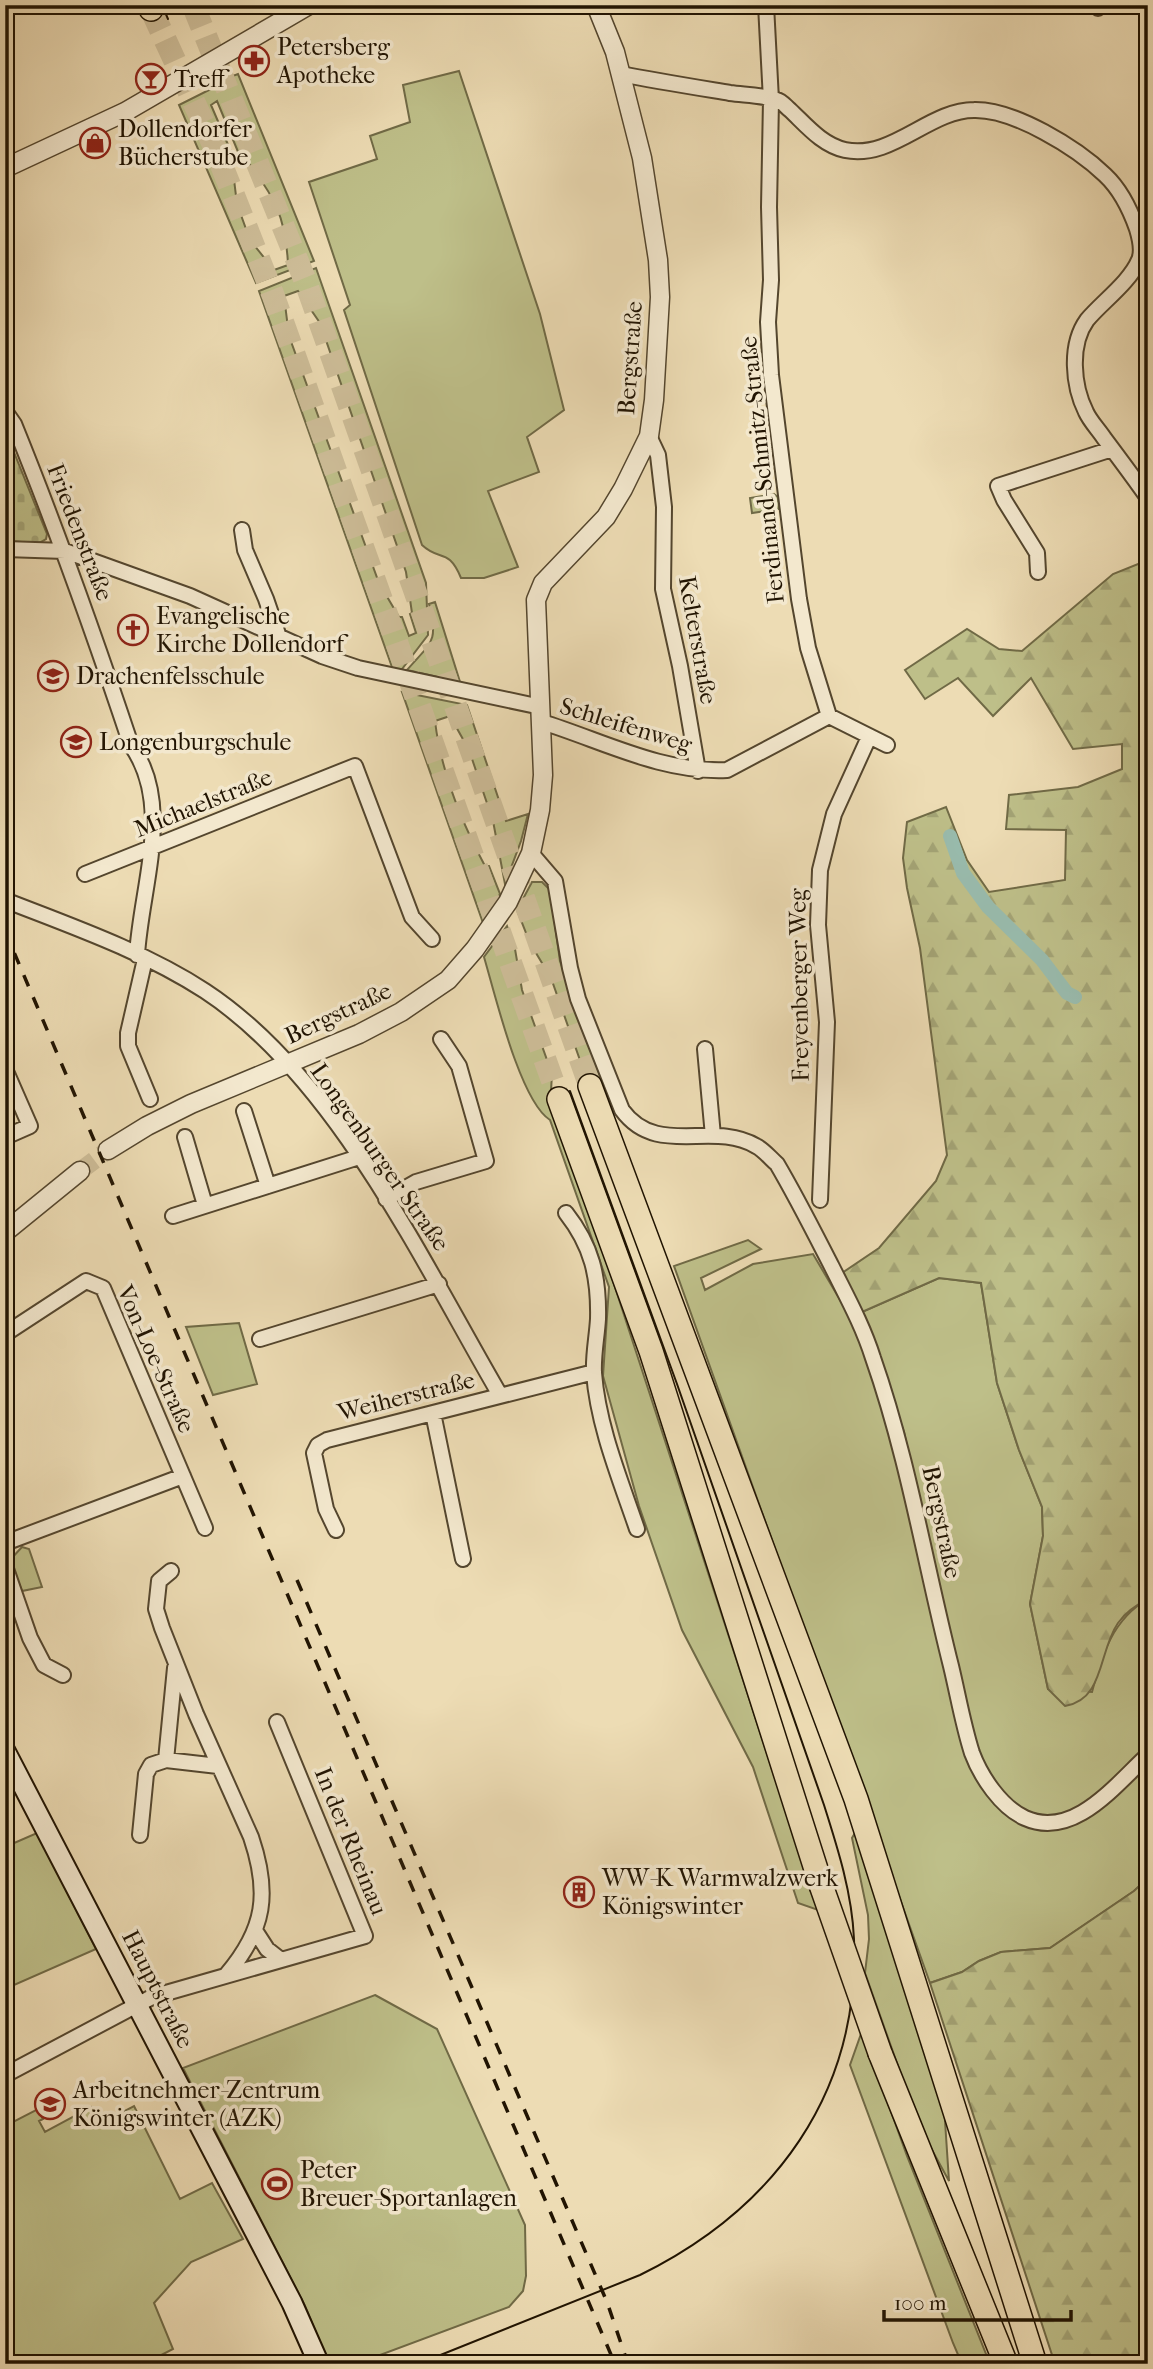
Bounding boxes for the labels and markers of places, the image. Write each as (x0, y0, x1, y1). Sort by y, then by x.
place label: Petersberg Apotheke (276, 33, 391, 89)
pharmacy icon: Petersberg Apotheke (237, 44, 271, 78)
bar icon: Treff (134, 62, 168, 96)
place label: Treff (174, 65, 230, 93)
place label: Dollendorfer Bücherstube (118, 115, 253, 171)
shop icon: Dollendorfer Bücherstube (78, 126, 112, 160)
place label: Evangelische Kirche Dollendorf (156, 602, 349, 658)
church icon: Evangelische Kirche Dollendorf (116, 613, 150, 647)
school or university icon: Drachenfelsschule (36, 659, 70, 693)
place label: Drachenfelsschule (76, 662, 265, 690)
school or university icon: Longenburgschule (59, 725, 93, 759)
place label: Longenburgschule (99, 728, 291, 756)
place label: WW-K Warmwalzwerk Königswinter (601, 1864, 839, 1920)
building icon: WW-K Warmwalzwerk Königswinter (562, 1875, 596, 1909)
place label: Arbeitnehmer-Zentrum Königswinter (AZK) (72, 2076, 320, 2132)
school or university icon: Arbeitnehmer-Zentrum Königswinter (AZK) (33, 2087, 67, 2121)
place label: Peter Breuer-Sportanlagen (300, 2156, 517, 2212)
sports icon: Peter Breuer-Sportanlagen (260, 2167, 294, 2201)

